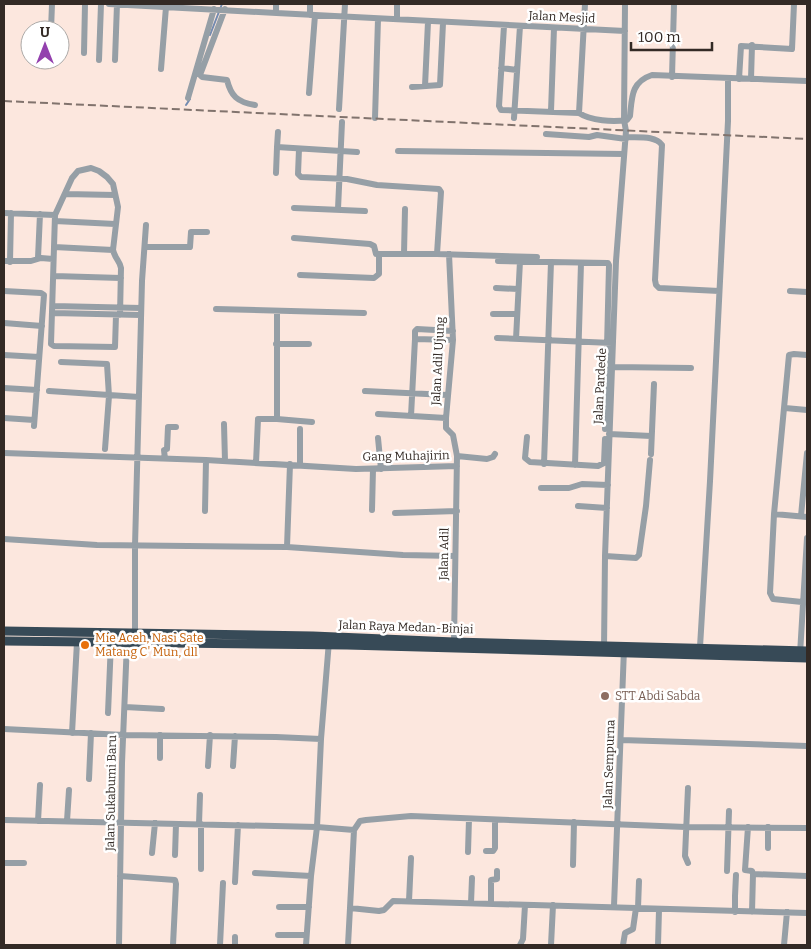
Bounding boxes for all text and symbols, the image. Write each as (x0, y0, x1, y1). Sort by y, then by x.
street label: Jalan Mesjid (527, 8, 596, 26)
north arrow (20, 20, 70, 70)
scale bar (631, 20, 712, 52)
text: U (40, 24, 51, 41)
text: 100 m (638, 28, 681, 46)
street label: Jalan Adil Ujung (429, 316, 447, 407)
street label: Jalan Pardede (591, 348, 609, 425)
street label: Gang Muhajirin (362, 448, 450, 464)
street label: Jalan Adil (437, 527, 451, 581)
street label: Jalan Raya Medan-Binjai (337, 618, 474, 636)
place label: Mie Aceh, Nasi Sate Matang C' Mun, dll (95, 631, 203, 659)
marker: Mie Aceh, Nasi Sate Matang C' Mun, dll (79, 639, 91, 651)
place label: STT Abdi Sabda (615, 689, 701, 703)
marker: STT Abdi Sabda (599, 690, 611, 702)
street label: Jalan Sempurna (600, 719, 618, 810)
street label: Jalan Sukabumi Baru (103, 734, 119, 852)

